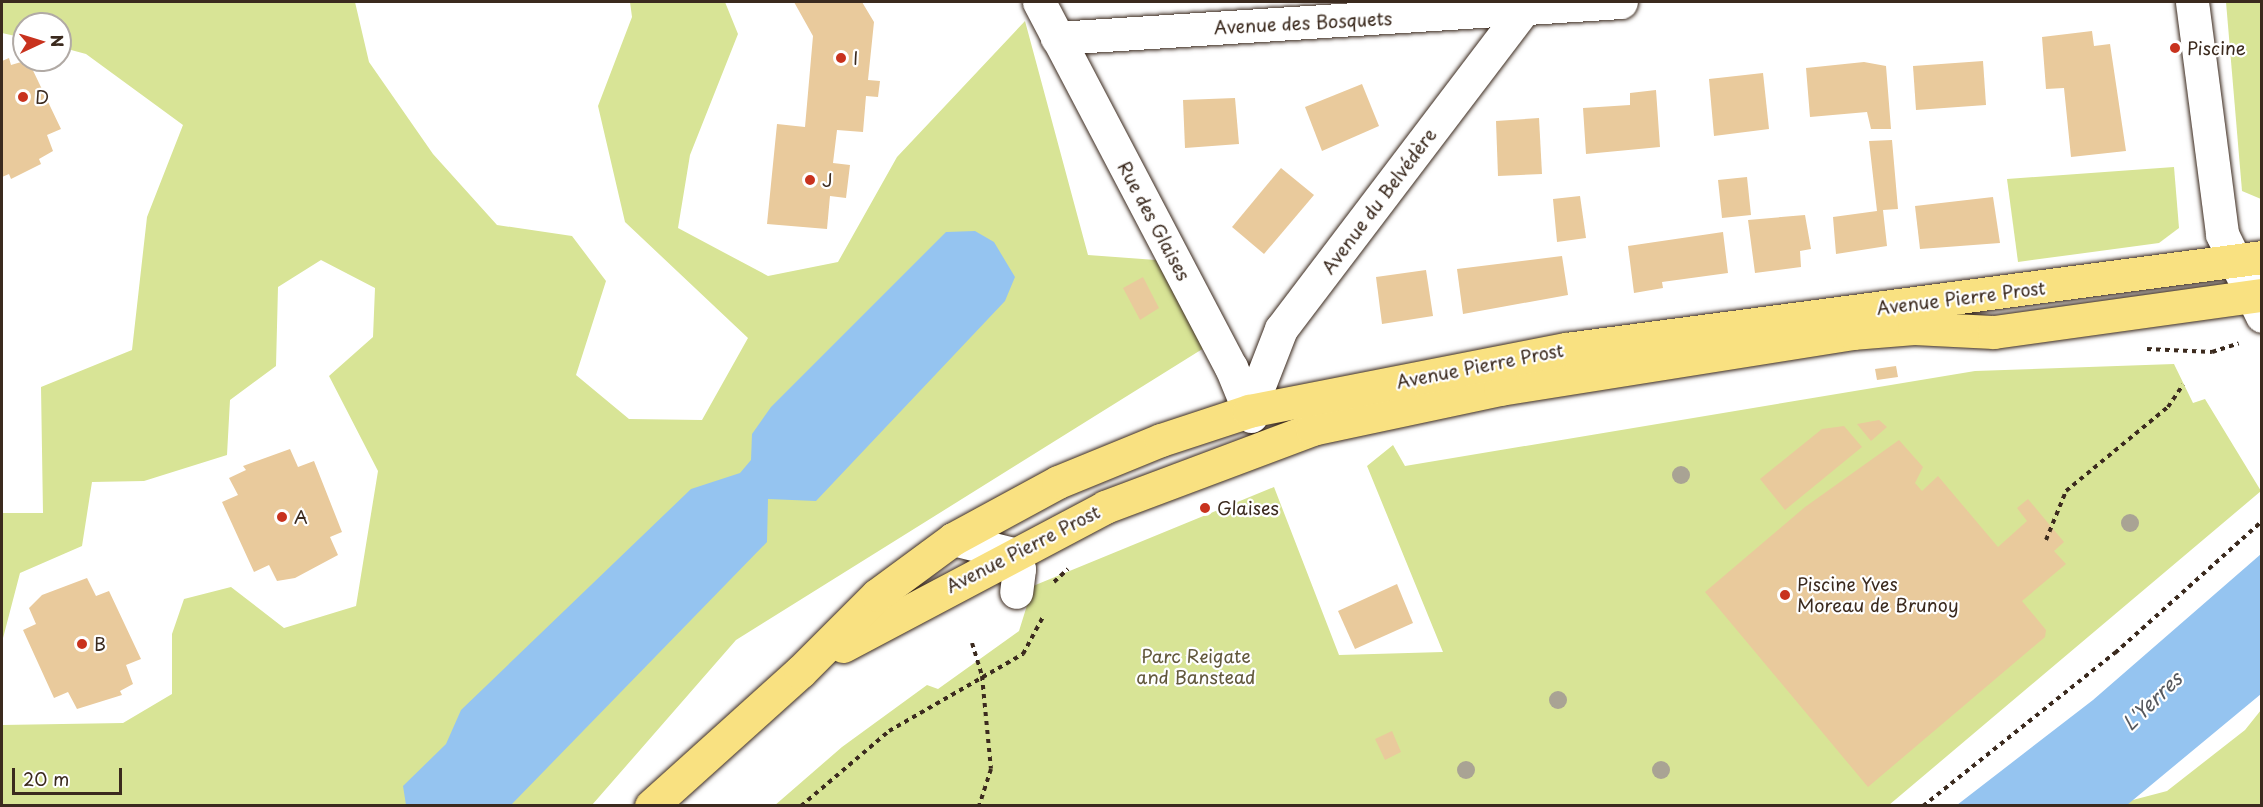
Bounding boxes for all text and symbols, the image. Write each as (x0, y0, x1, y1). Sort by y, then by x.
street label: Avenue des Bosquets (1213, 8, 1393, 38)
north arrow (12, 12, 72, 72)
text: N (46, 34, 70, 48)
place label: Piscine (2187, 37, 2246, 59)
marker: Piscine (2168, 41, 2182, 55)
place label: I (853, 47, 859, 69)
marker: I (834, 51, 848, 65)
place label: D (35, 86, 49, 108)
marker: D (16, 90, 30, 104)
street label: Avenue du Belvédère (1317, 124, 1441, 278)
street label: Rue des Glaises (1113, 156, 1195, 286)
place label: J (822, 169, 833, 191)
marker: J (803, 173, 817, 187)
street label: Avenue Pierre Prost (1876, 277, 2046, 319)
street label: Avenue Pierre Prost (1395, 339, 1565, 393)
place label: Glaises (1217, 497, 1279, 519)
street label: Avenue Pierre Prost (943, 501, 1103, 597)
marker: Glaises (1198, 501, 1212, 515)
place label: A (294, 506, 308, 528)
marker: A (275, 510, 289, 524)
place label: Piscine Yves Moreau de Brunoy (1797, 574, 1959, 616)
marker: Piscine Yves Moreau de Brunoy (1778, 588, 1792, 602)
place label: B (94, 633, 106, 655)
marker: B (75, 637, 89, 651)
park label: Parc Reigate and Banstead (1136, 646, 1256, 688)
water label: L'Yerres (2117, 667, 2187, 735)
scale bar (15, 756, 124, 794)
text: 20 m (23, 765, 69, 792)

